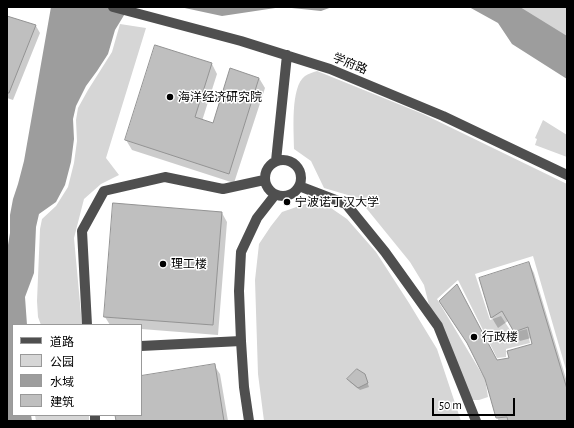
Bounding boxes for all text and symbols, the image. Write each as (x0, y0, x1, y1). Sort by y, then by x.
street label: 学府路 (331, 51, 369, 77)
place label: 海洋经济研究院 (178, 90, 262, 104)
marker: 海洋经济研究院 (165, 92, 175, 102)
place label: 宁波诺丁汉大学 (295, 195, 379, 209)
marker: 宁波诺丁汉大学 (282, 197, 292, 207)
place label: 理工楼 (171, 257, 207, 271)
marker: 理工楼 (158, 259, 168, 269)
legend (12, 324, 142, 416)
place label: 行政楼 (482, 330, 518, 344)
marker: 行政楼 (469, 332, 479, 342)
text: 道路 (50, 336, 74, 348)
text: 公园 (50, 356, 74, 368)
text: 水域 (50, 376, 74, 388)
scale bar (434, 390, 517, 416)
text: 建筑 (50, 396, 74, 408)
text: 50 m (439, 399, 462, 411)

